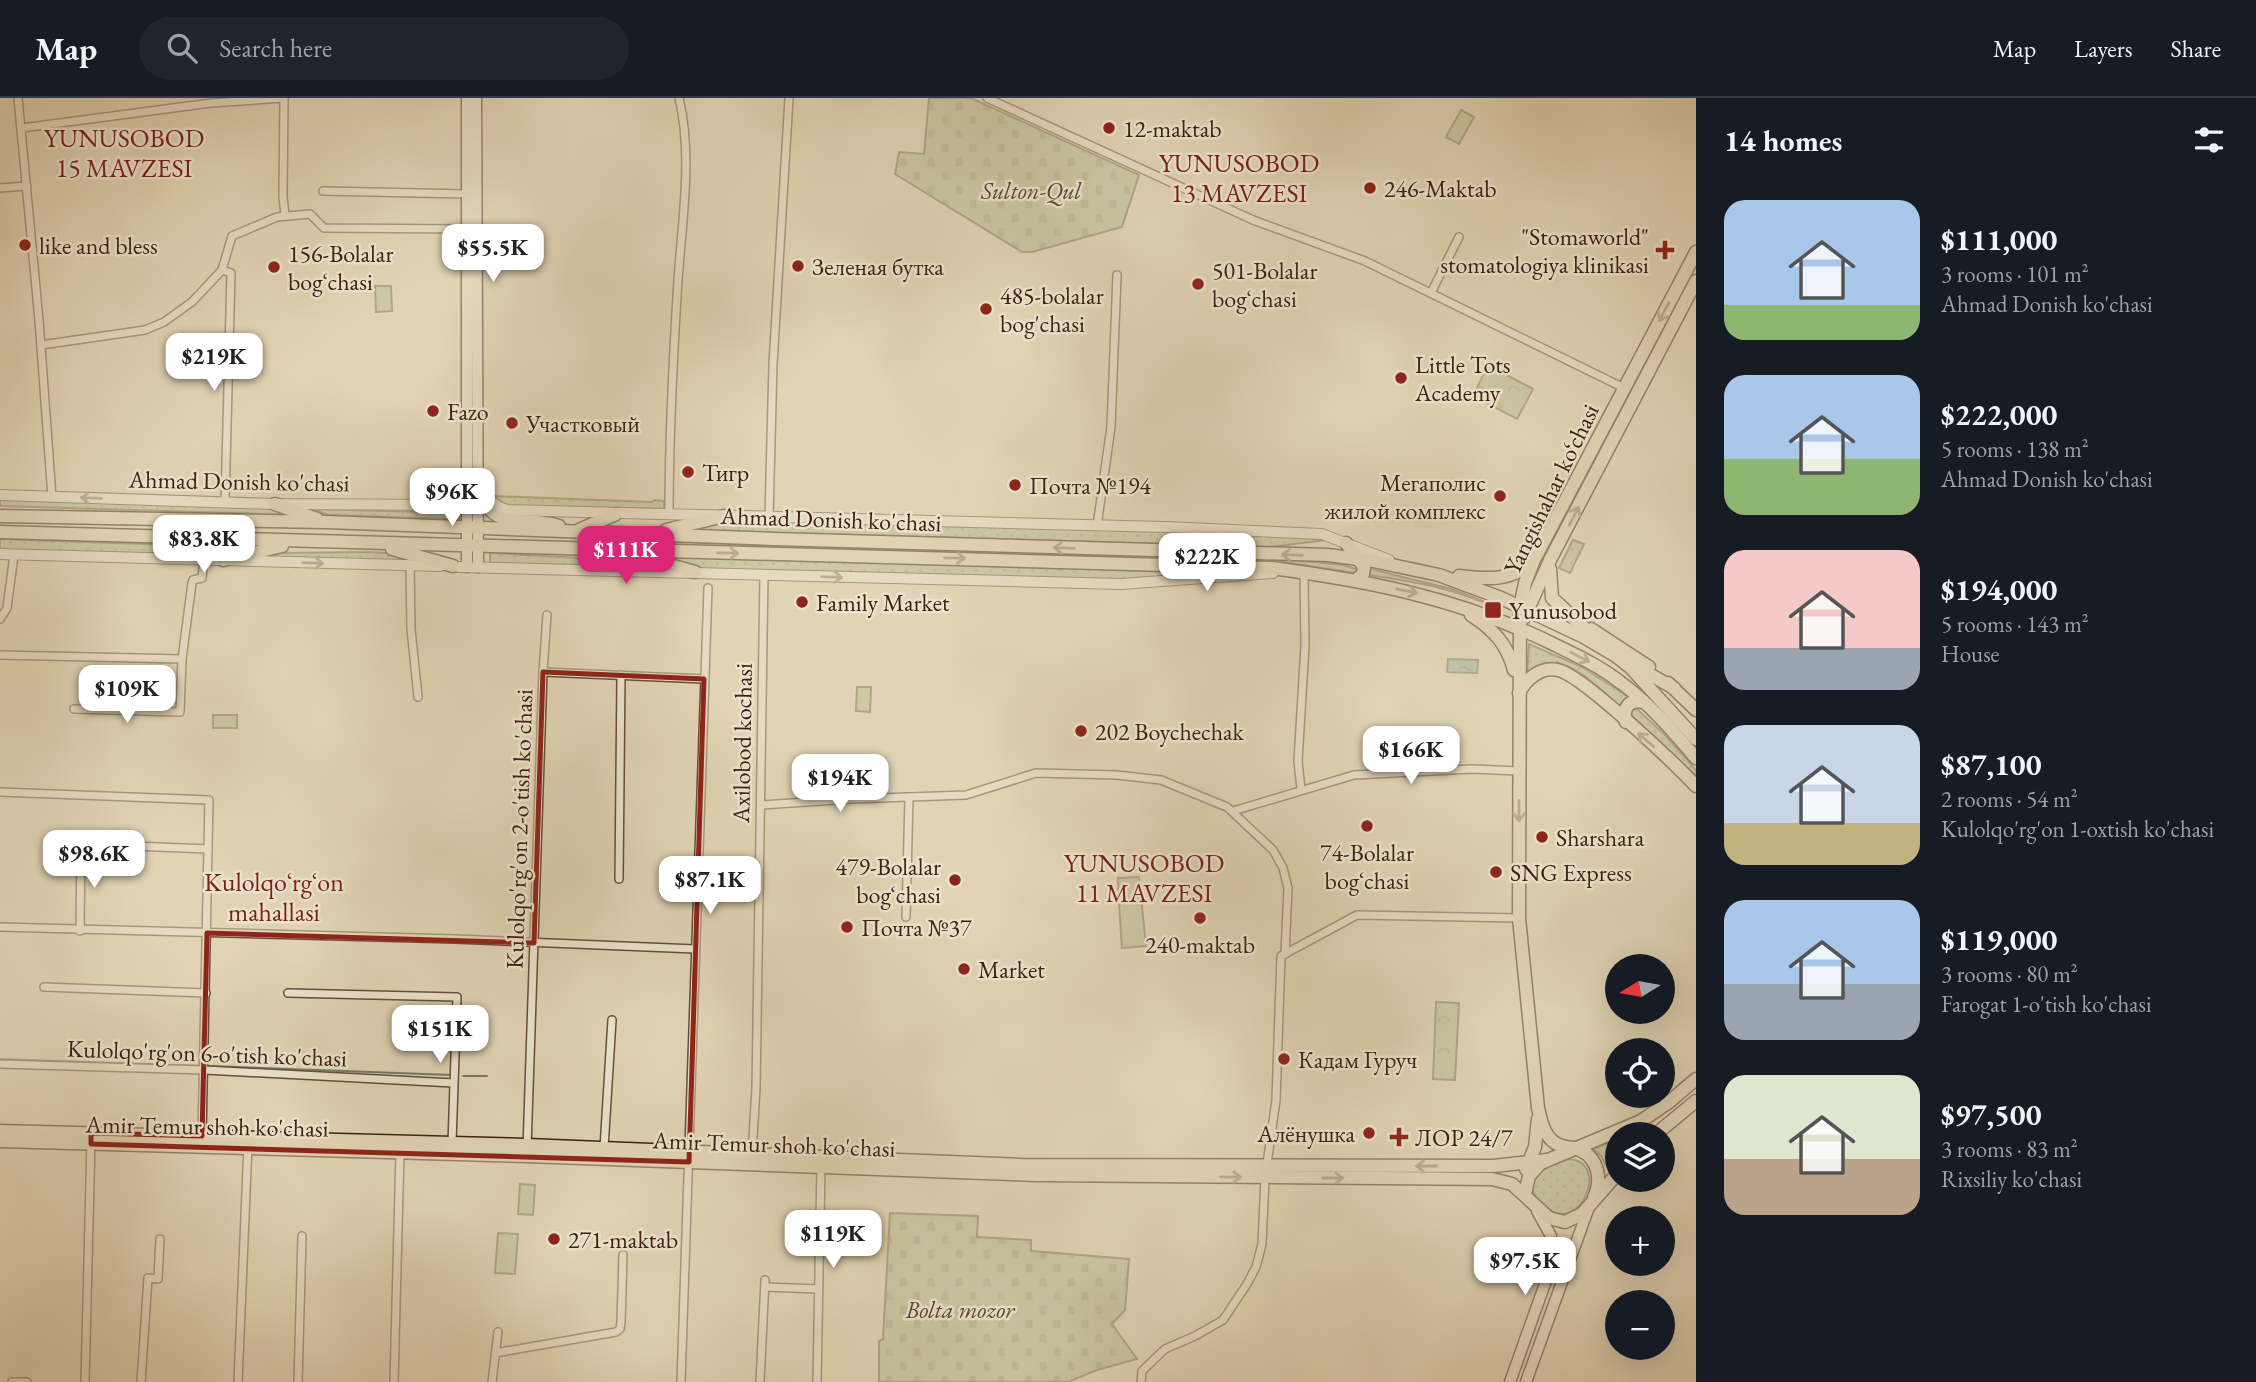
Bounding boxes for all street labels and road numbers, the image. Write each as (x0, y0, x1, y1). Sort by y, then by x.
street label: Yangishahar ko‘chasi (1496, 398, 1606, 579)
street label: Ahmad Donish ko'chasi (127, 464, 350, 498)
street label: Ahmad Donish ko'chasi (719, 500, 942, 538)
street label: Axilobod kochasi (725, 663, 759, 824)
street label: Kulolqo'rg'on 2-o'tish ko'chasi (499, 688, 539, 970)
street label: Kulolqo'rg'on 6-o'tish ko'chasi (66, 1033, 348, 1073)
street label: Amir Temur shoh ko'chasi (84, 1108, 329, 1144)
street label: Amir Temur shoh ko'chasi (651, 1124, 896, 1164)

